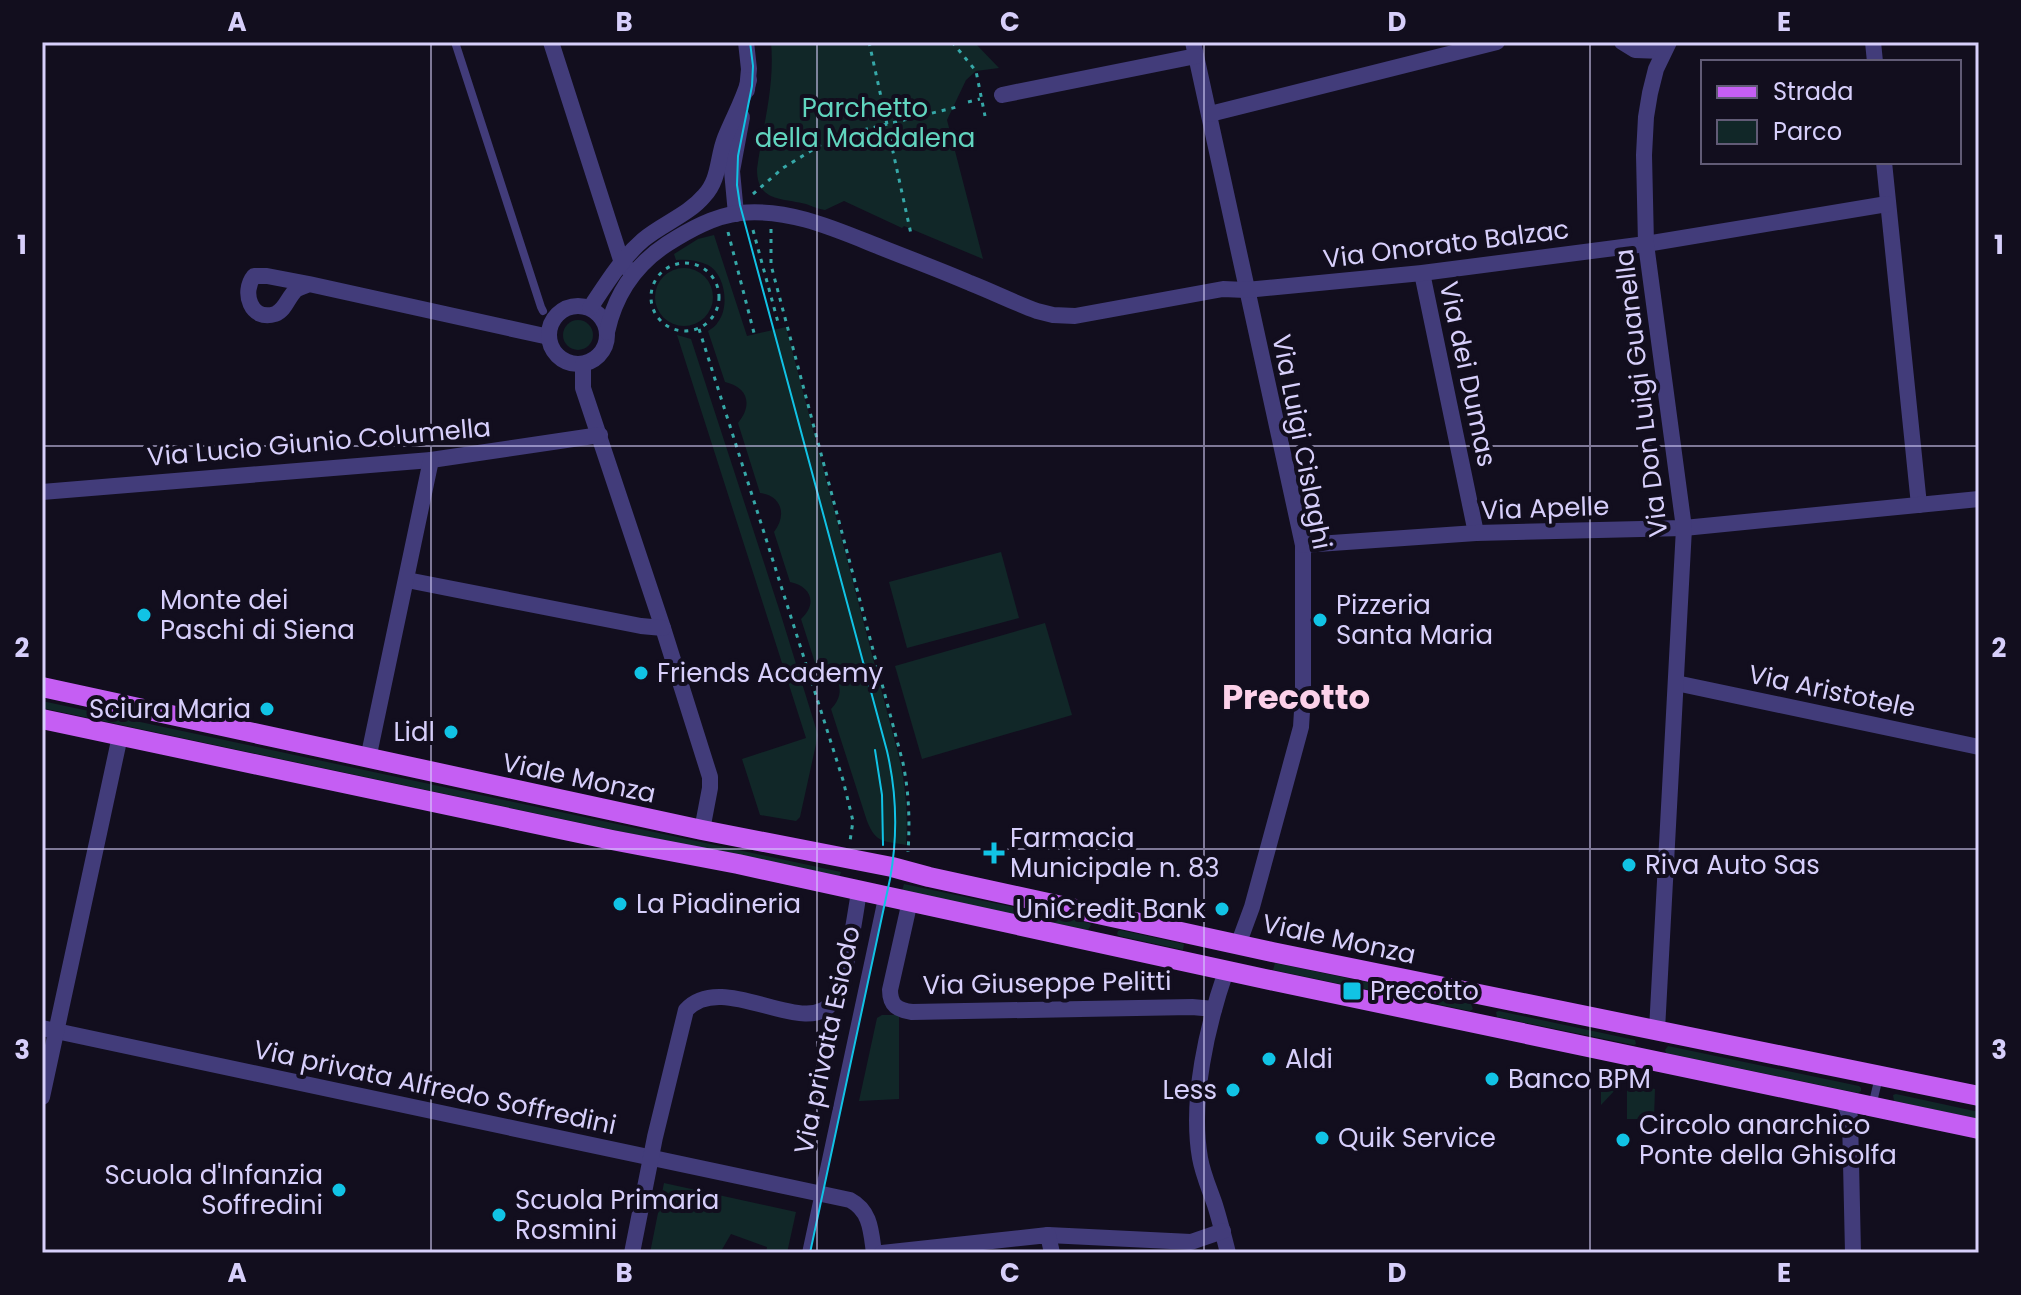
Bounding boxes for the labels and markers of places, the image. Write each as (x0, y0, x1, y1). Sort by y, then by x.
place label: Monte dei Paschi di Siena (160, 582, 355, 648)
place label: Pizzeria Santa Maria (1336, 587, 1493, 653)
marker: Monte dei Paschi di Siena (135, 606, 153, 624)
marker: Pizzeria Santa Maria (1311, 611, 1329, 629)
place label: Friends Academy (657, 655, 883, 691)
marker: Friends Academy (632, 664, 650, 682)
place label: Sciura Maria (89, 691, 251, 727)
marker: Sciura Maria (258, 700, 276, 718)
place label: Lidl (393, 714, 435, 750)
marker: Lidl (442, 723, 460, 741)
place label: Farmacia Municipale n. 83 (1010, 820, 1220, 886)
marker: Farmacia Municipale n. 83 (985, 844, 1003, 862)
place label: Riva Auto Sas (1645, 847, 1820, 883)
marker: Riva Auto Sas (1620, 856, 1638, 874)
place label: La Piadineria (636, 886, 801, 922)
place label: UniCredit Bank (1016, 891, 1207, 927)
marker: La Piadineria (611, 895, 629, 913)
marker: UniCredit Bank (1213, 900, 1231, 918)
place label: Precotto (1370, 973, 1479, 1009)
marker: Precotto (1341, 980, 1363, 1002)
place label: Aldi (1285, 1041, 1333, 1077)
marker: Aldi (1260, 1050, 1278, 1068)
place label: Banco BPM (1508, 1061, 1651, 1097)
marker: Banco BPM (1483, 1070, 1501, 1088)
place label: Less (1163, 1072, 1217, 1108)
marker: Less (1224, 1081, 1242, 1099)
place label: Circolo anarchico Ponte della Ghisolfa (1639, 1107, 1897, 1173)
place label: Quik Service (1338, 1120, 1496, 1156)
marker: Quik Service (1313, 1129, 1331, 1147)
marker: Circolo anarchico Ponte della Ghisolfa (1614, 1131, 1632, 1149)
place label: Scuola d'Infanzia Soffredini (104, 1157, 323, 1223)
marker: Scuola d'Infanzia Soffredini (330, 1181, 348, 1199)
place label: Scuola Primaria Rosmini (515, 1182, 719, 1248)
marker: Scuola Primaria Rosmini (490, 1206, 508, 1224)

